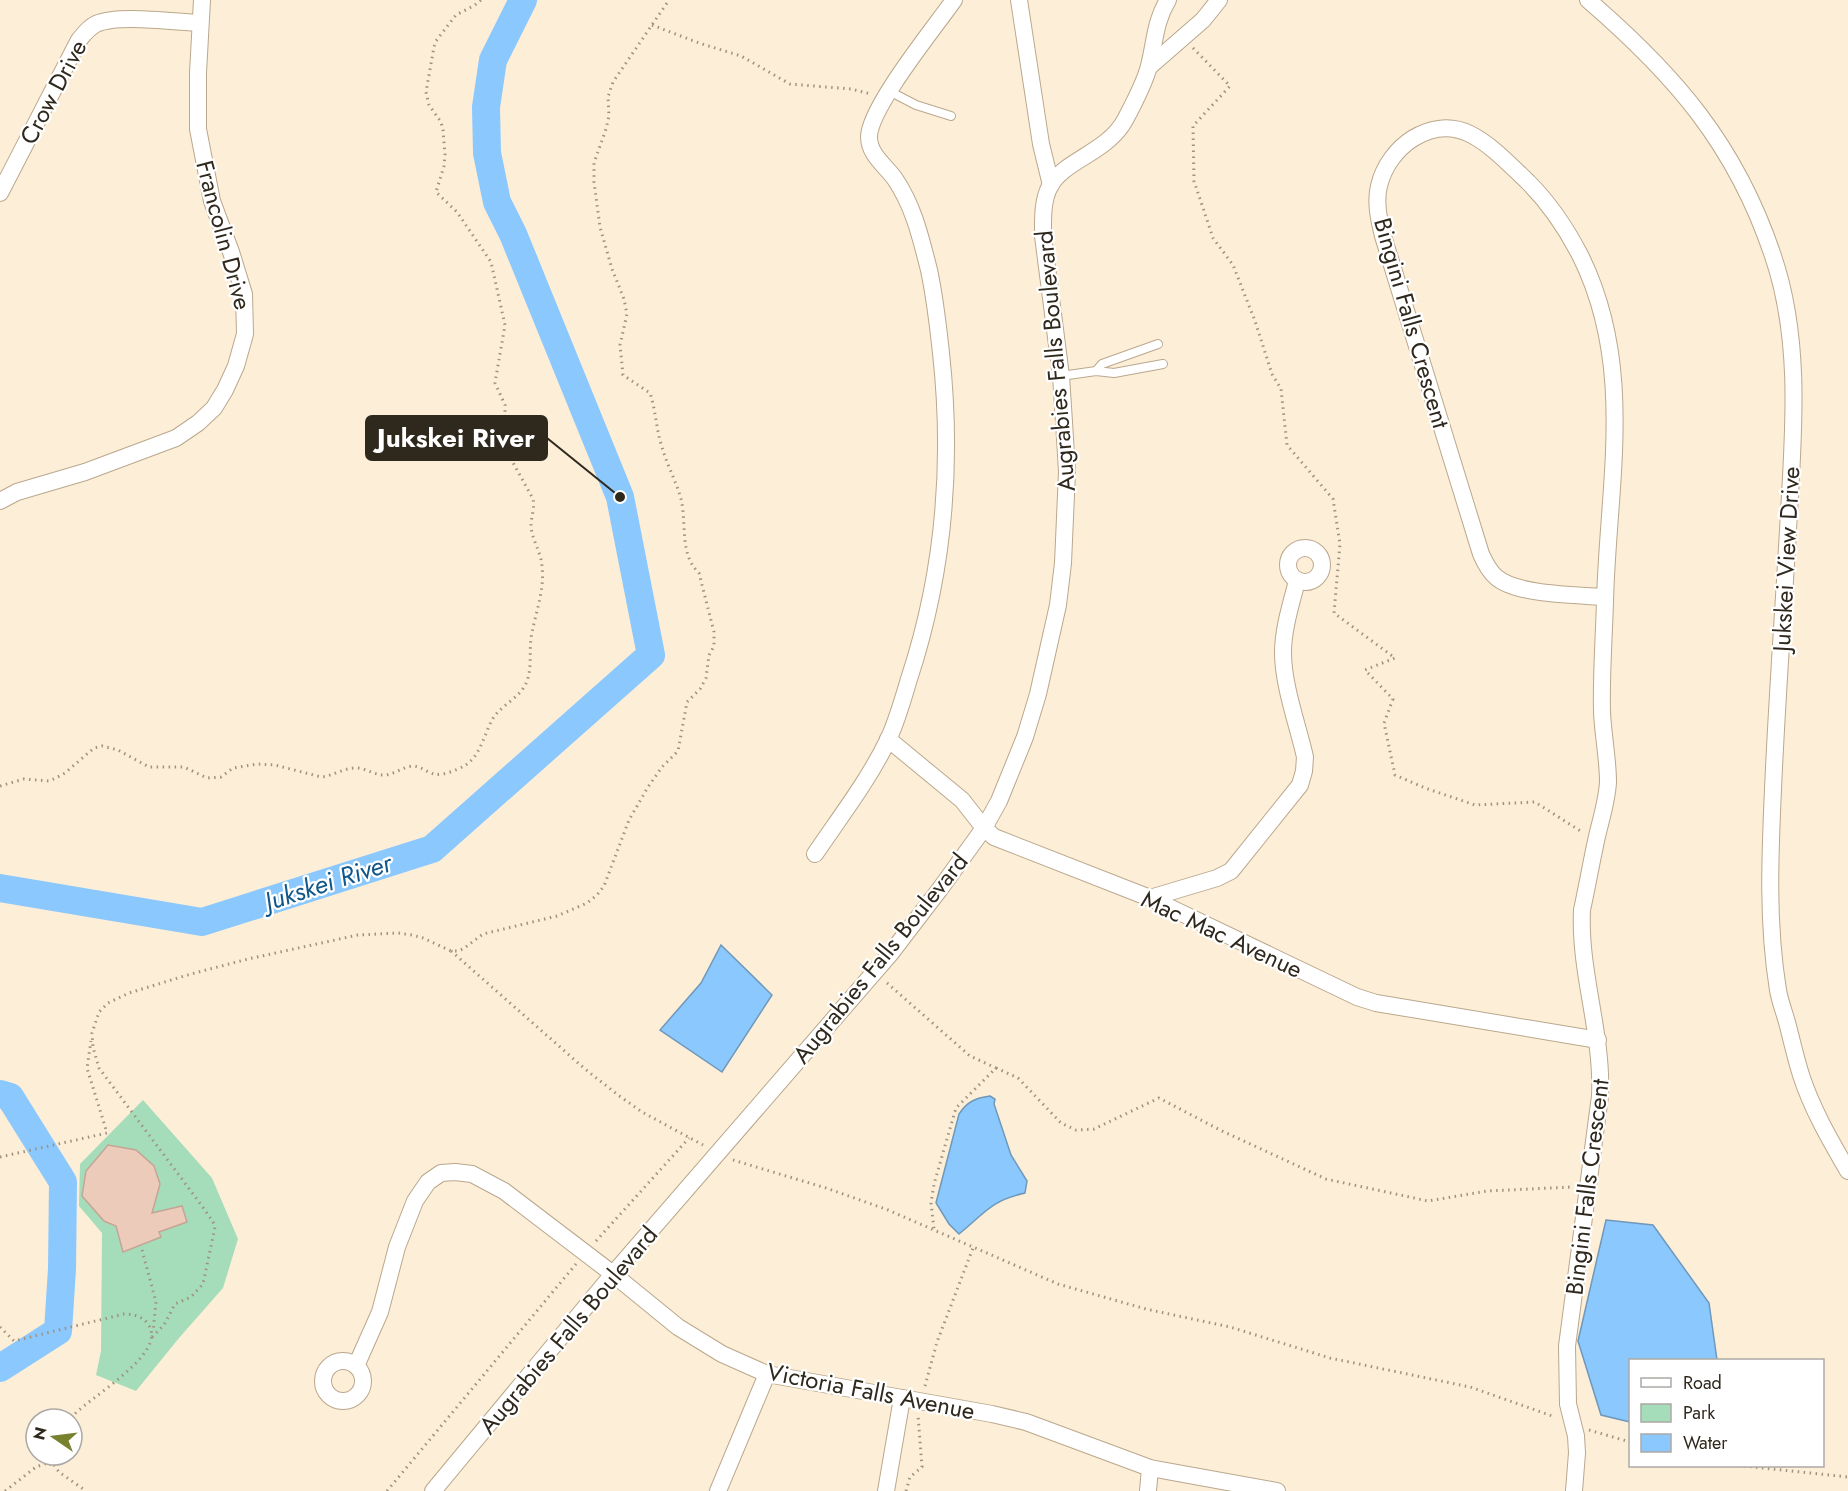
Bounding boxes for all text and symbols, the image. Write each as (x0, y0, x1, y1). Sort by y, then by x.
street label: Crow Drive (11, 33, 95, 151)
street label: Francolin Drive (187, 156, 261, 314)
street label: Bingini Falls Crescent (1365, 214, 1459, 433)
street label: Augrabies Falls Boulevard (1026, 229, 1084, 493)
callout: Jukskei River (366, 416, 547, 460)
text: Jukskei River (372, 419, 535, 457)
street label: Jukskei View Drive (1764, 465, 1808, 656)
water label: Jukskei River (255, 843, 398, 922)
street label: Augrabies Falls Boulevard (784, 845, 976, 1071)
street label: Mac Mac Avenue (1136, 881, 1308, 987)
street label: Bingini Falls Crescent (1556, 1077, 1618, 1297)
street label: Augrabies Falls Boulevard (470, 1218, 666, 1442)
street label: Victoria Falls Avenue (764, 1354, 978, 1428)
legend (1629, 1359, 1824, 1467)
text: Road (1683, 1370, 1722, 1396)
text: Park (1683, 1400, 1715, 1426)
north arrow (24, 1407, 84, 1467)
text: N (27, 1425, 53, 1442)
text: Water (1683, 1430, 1728, 1456)

